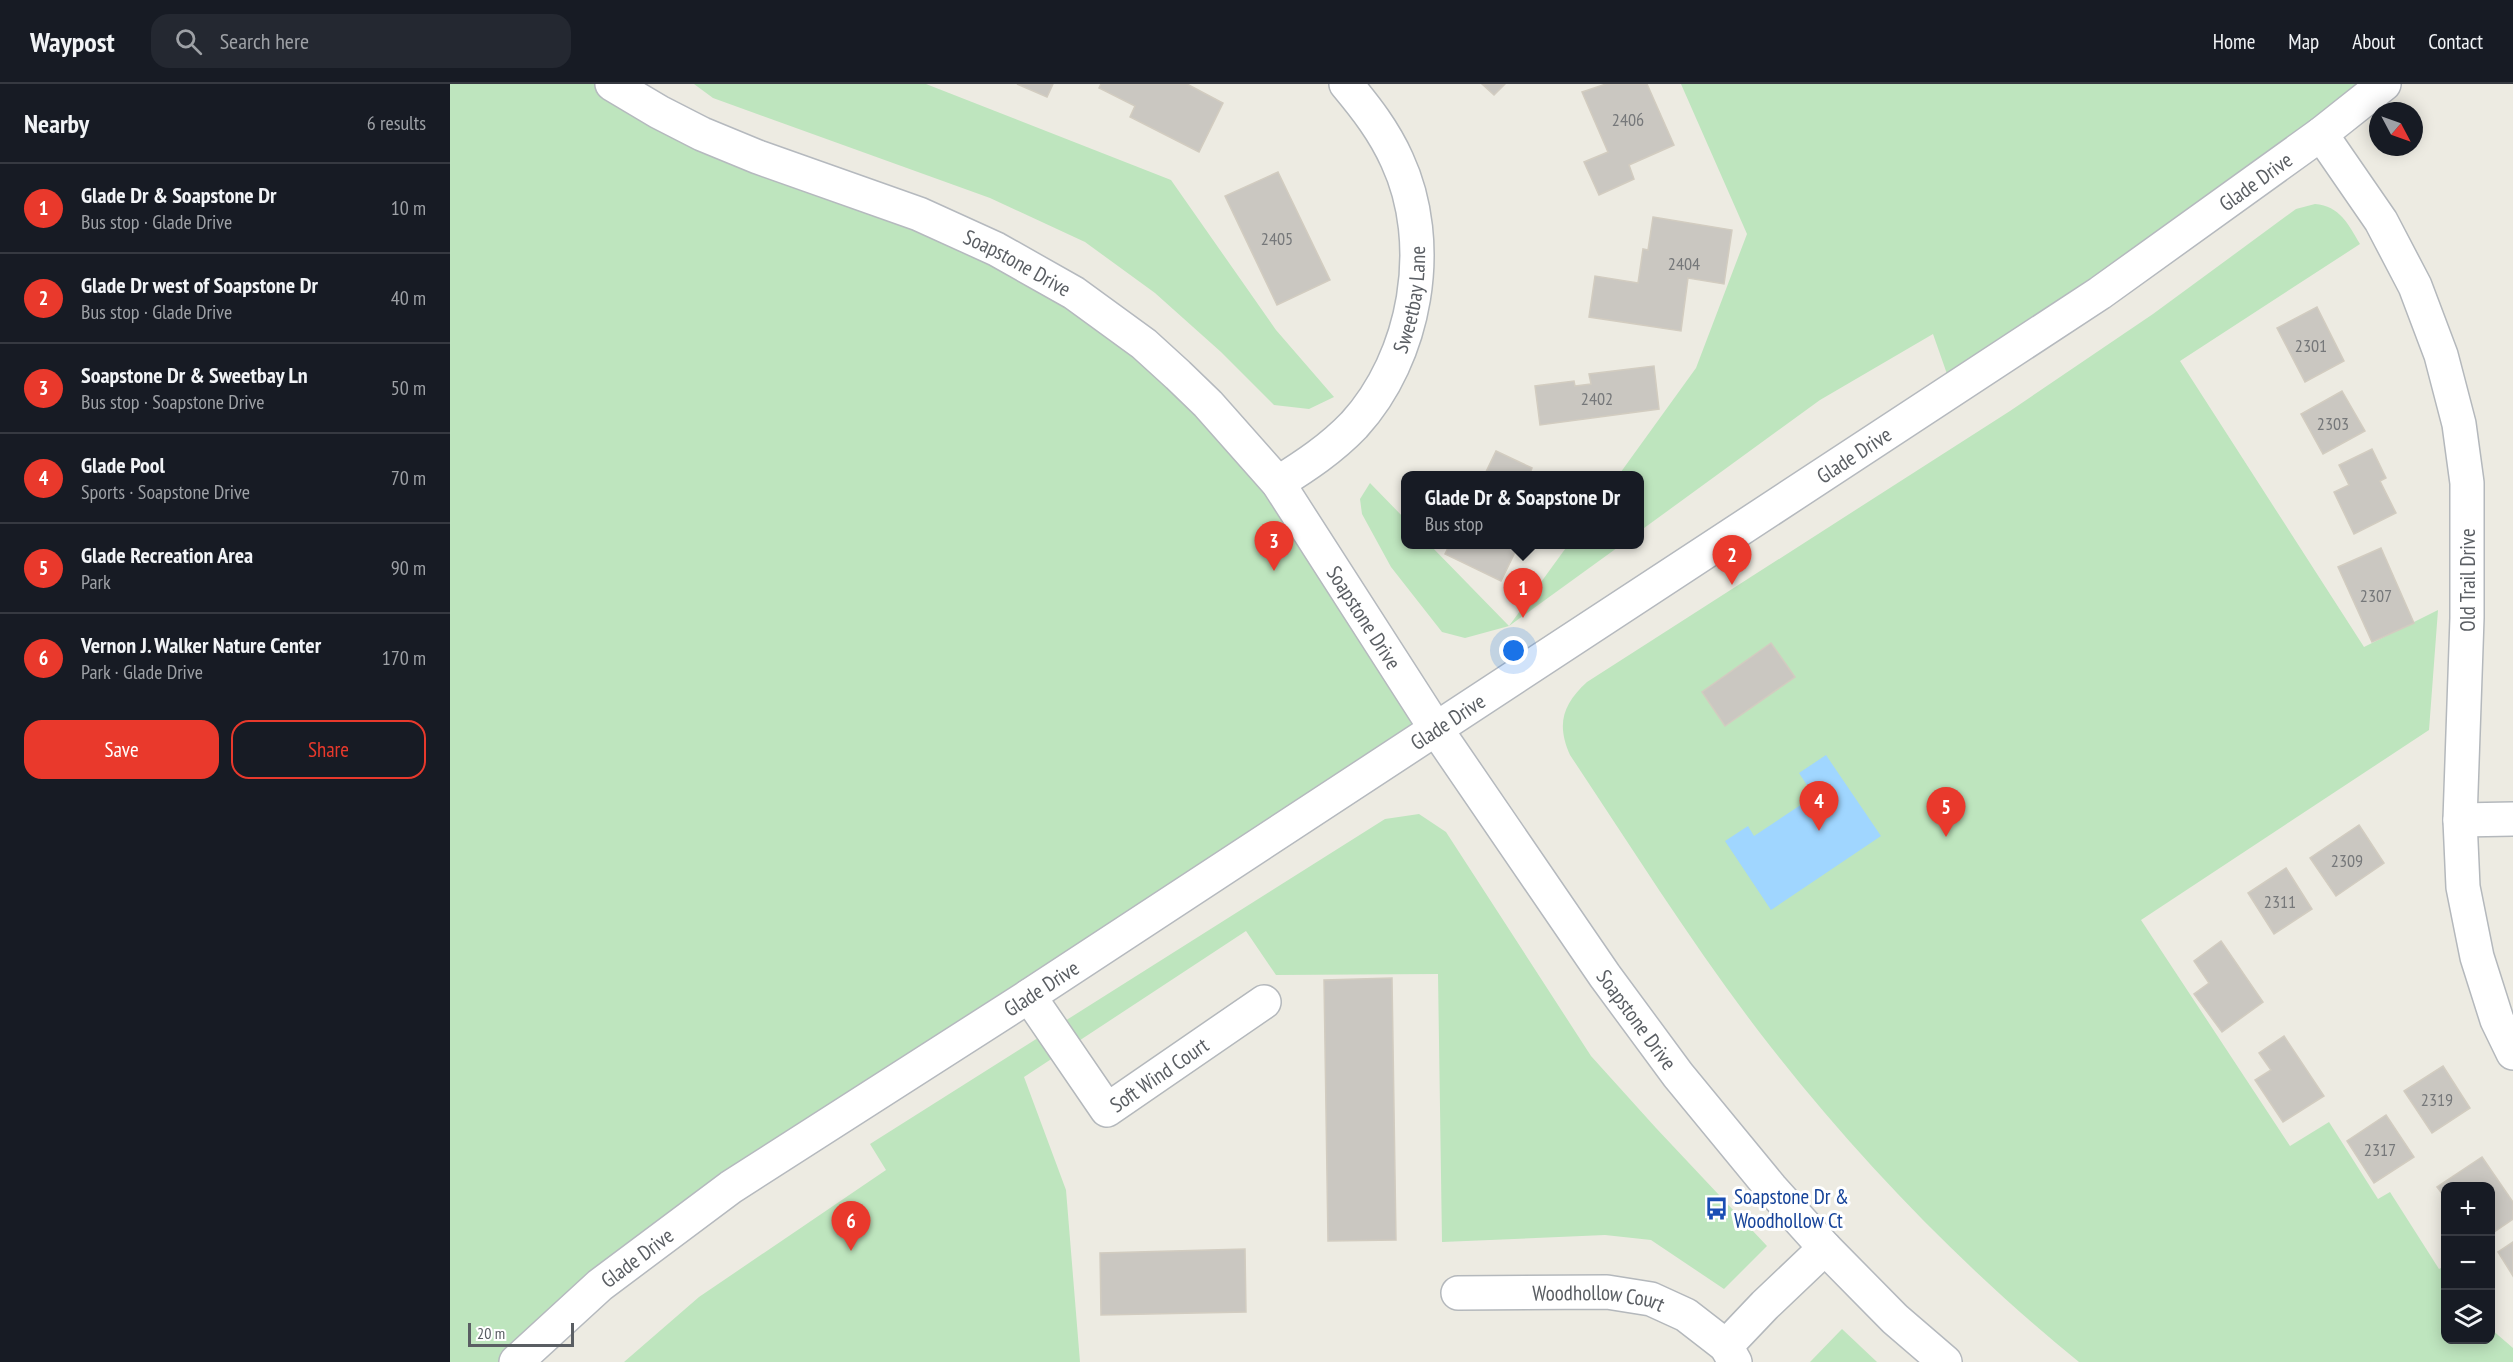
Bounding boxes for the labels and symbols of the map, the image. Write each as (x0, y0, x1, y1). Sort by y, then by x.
north arrow (2369, 102, 2423, 156)
house number: 2406 (1612, 108, 1644, 131)
street label: Glade Drive (2213, 146, 2297, 217)
street label: Soapstone Drive (960, 223, 1076, 302)
house number: 2405 (1261, 227, 1293, 250)
street label: Sweetbay Lane (1386, 246, 1431, 357)
house number: 2404 (1668, 252, 1700, 275)
house number: 2301 (2295, 334, 2327, 357)
house number: 2402 (1581, 387, 1613, 410)
house number: 2303 (2317, 412, 2349, 435)
street label: Glade Drive (1811, 420, 1896, 489)
pin: 3 (1254, 522, 1294, 571)
street label: Old Trail Drive (2454, 528, 2481, 632)
pin: 2 (1712, 536, 1752, 585)
street label: Soapstone Drive (1321, 560, 1408, 674)
pin: 1 (1504, 568, 1542, 618)
house number: 2307 (2360, 584, 2392, 607)
your location (1499, 636, 1528, 665)
street label: Glade Drive (1405, 687, 1490, 756)
pin: 4 (1800, 782, 1838, 831)
pin: 5 (1926, 788, 1966, 837)
house number: 2309 (2331, 849, 2363, 872)
house number: 2311 (2264, 890, 2296, 913)
street label: Glade Drive (999, 954, 1084, 1022)
street label: Soapstone Drive (1591, 964, 1683, 1075)
street label: Soft Wind Court (1104, 1031, 1213, 1118)
house number: 2319 (2421, 1088, 2453, 1111)
house number: 2317 (2364, 1138, 2396, 1161)
place label: Soapstone Dr & Woodhollow Ct (1734, 1183, 1849, 1234)
bus stop icon: Soapstone Dr & Woodhollow Ct (1703, 1195, 1729, 1221)
pin: 6 (832, 1202, 870, 1251)
street label: Glade Drive (595, 1221, 679, 1293)
street label: Woodhollow Court (1532, 1278, 1670, 1317)
scale bar (468, 1320, 574, 1348)

